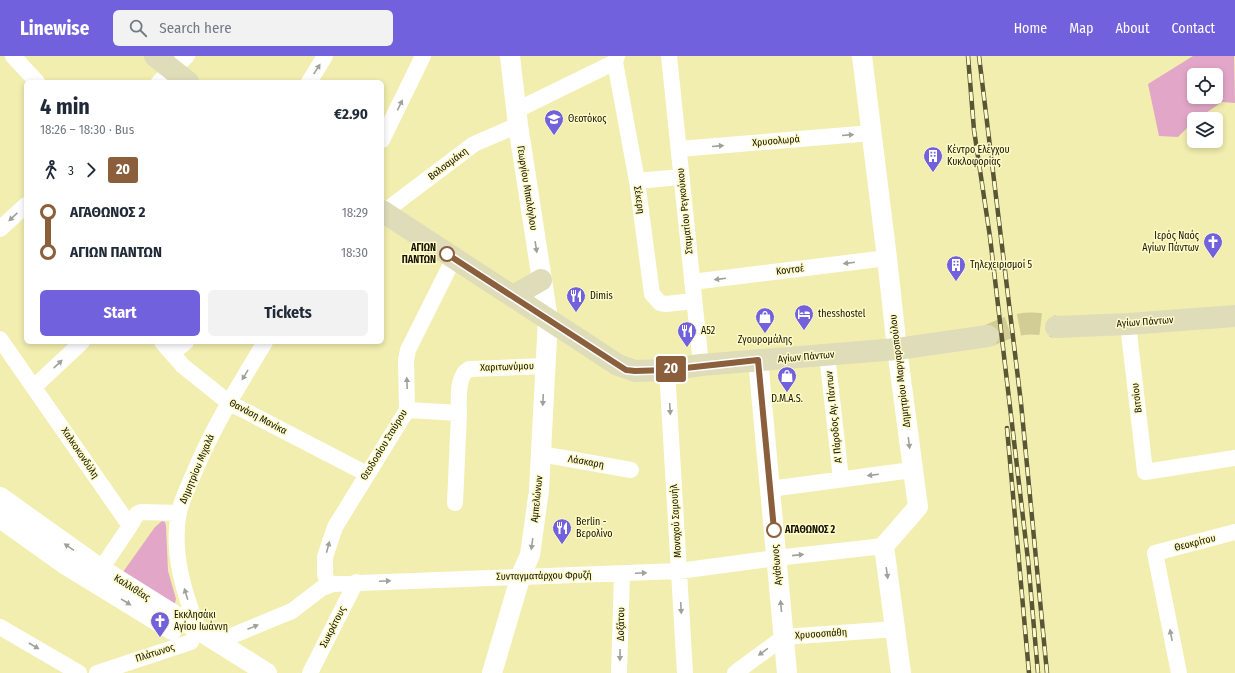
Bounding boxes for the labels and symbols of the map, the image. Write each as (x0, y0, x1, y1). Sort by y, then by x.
one-way arrow (313, 64, 321, 74)
one-way arrow (397, 100, 403, 111)
school or university icon: Θεοτόκος (543, 108, 565, 136)
place label: Θεοτόκος (568, 112, 607, 125)
street label: Χρυσολωρά (752, 132, 800, 149)
one-way arrow (841, 132, 854, 138)
one-way arrow (712, 142, 724, 149)
place label: Κέντρο Ελέγχου Κυκλοφορίας (947, 143, 1010, 168)
street label: Βαλσαμάκη (425, 144, 470, 183)
street label: Γεωργίου Μπαλόγλου (514, 145, 541, 231)
building icon: Κέντρο Ελέγχου Κυκλοφορίας (922, 145, 944, 173)
street label: Σταματίου Ρεγκούκου (674, 167, 695, 255)
street label: Σέκερη (631, 185, 648, 215)
one-way arrow (8, 213, 18, 222)
place label: Ιερός Ναός Αγίων Πάντων (1142, 229, 1200, 254)
church icon: Ιερός Ναός Αγίων Πάντων (1202, 231, 1224, 259)
one-way arrow (534, 241, 540, 253)
place label: ΑΓΙΩΝ ΠΑΝΤΩΝ (402, 242, 436, 266)
marker: ΑΓΙΩΝ ΠΑΝΤΩΝ (439, 246, 455, 262)
building icon: Τηλεχειρισμοί 5 (945, 254, 967, 282)
place label: Τηλεχειρισμοί 5 (970, 258, 1033, 271)
one-way arrow (843, 260, 855, 266)
street label: Κοντσέ (775, 261, 805, 278)
one-way arrow (714, 276, 726, 282)
restaurant icon: Dimis (565, 285, 587, 313)
place label: Dimis (590, 290, 613, 302)
hotel icon: thesshostel (793, 303, 815, 331)
shop icon: Ζγουρομάλης (754, 306, 776, 334)
place label: thesshostel (818, 308, 866, 320)
street label: Αγίων Πάντων (1116, 313, 1174, 330)
street label: Δημητρίου Μαργαροπούλου (886, 314, 913, 428)
restaurant icon: A52 (676, 320, 698, 348)
place label: A52 (701, 325, 716, 337)
place label: Ζγουρομάλης (738, 333, 793, 346)
street label: Αγίων Πάντων (777, 347, 835, 365)
line badge: 20 (653, 356, 689, 382)
street label: Χαριτωνύμου (480, 359, 534, 374)
one-way arrow (53, 360, 63, 369)
shop icon: D.M.A.S. (776, 365, 798, 393)
one-way arrow (241, 369, 248, 381)
street label: Α' Πάροδος Αγ. Πάντων (822, 370, 845, 464)
one-way arrow (404, 376, 410, 389)
street label: Βιτσίου (1128, 382, 1145, 414)
place label: D.M.A.S. (771, 393, 803, 405)
one-way arrow (540, 394, 547, 406)
street label: Θανάση Μανίκα (227, 396, 289, 437)
one-way arrow (666, 403, 673, 415)
street label: Θεοδοσίου Σταύρου (357, 407, 410, 483)
street label: Χαλκοκονδύλη (59, 425, 102, 481)
street label: Δημητρίου Μιχαλά (176, 432, 217, 505)
one-way arrow (905, 437, 912, 449)
street label: Λάσκαρη (567, 452, 605, 471)
one-way arrow (867, 472, 879, 478)
street label: Αμπελώνων (528, 474, 545, 523)
street label: Μοναχού Σαμουήλ (667, 483, 684, 558)
place label: Berlin - Βερολίνο (576, 516, 613, 540)
restaurant icon: Berlin - Βερολίνο (551, 517, 573, 545)
marker: ΑΓΑΘΩΝΟΣ 2 (766, 522, 782, 538)
place label: ΑΓΑΘΩΝΟΣ 2 (784, 524, 836, 536)
street label: Θεοκρίτου (1173, 531, 1217, 554)
one-way arrow (529, 538, 535, 550)
one-way arrow (325, 541, 331, 553)
one-way arrow (64, 543, 75, 551)
street label: Αγάθωνος (768, 543, 785, 586)
one-way arrow (792, 552, 804, 559)
one-way arrow (884, 567, 891, 579)
street label: Συνταγματάρχου Φρυζή (496, 568, 592, 583)
one-way arrow (635, 570, 648, 576)
street label: Καλλιθέας (112, 571, 154, 604)
one-way arrow (379, 577, 391, 584)
one-way arrow (183, 588, 189, 600)
one-way arrow (120, 598, 132, 605)
one-way arrow (777, 600, 784, 612)
one-way arrow (678, 602, 685, 614)
street label: Σωκράτους (317, 603, 349, 650)
street label: Δοξάτου (614, 607, 627, 641)
place label: Εκκλησάκι Αγίου Ιωάννη (174, 608, 228, 633)
church icon: Εκκλησάκι Αγίου Ιωάννη (149, 610, 171, 638)
one-way arrow (247, 624, 258, 630)
street label: Χρυσοσπάθη (794, 625, 847, 642)
one-way arrow (1168, 629, 1174, 641)
street label: Πλάτωνος (134, 640, 177, 665)
one-way arrow (28, 643, 40, 650)
one-way arrow (758, 648, 768, 656)
one-way arrow (617, 649, 623, 662)

